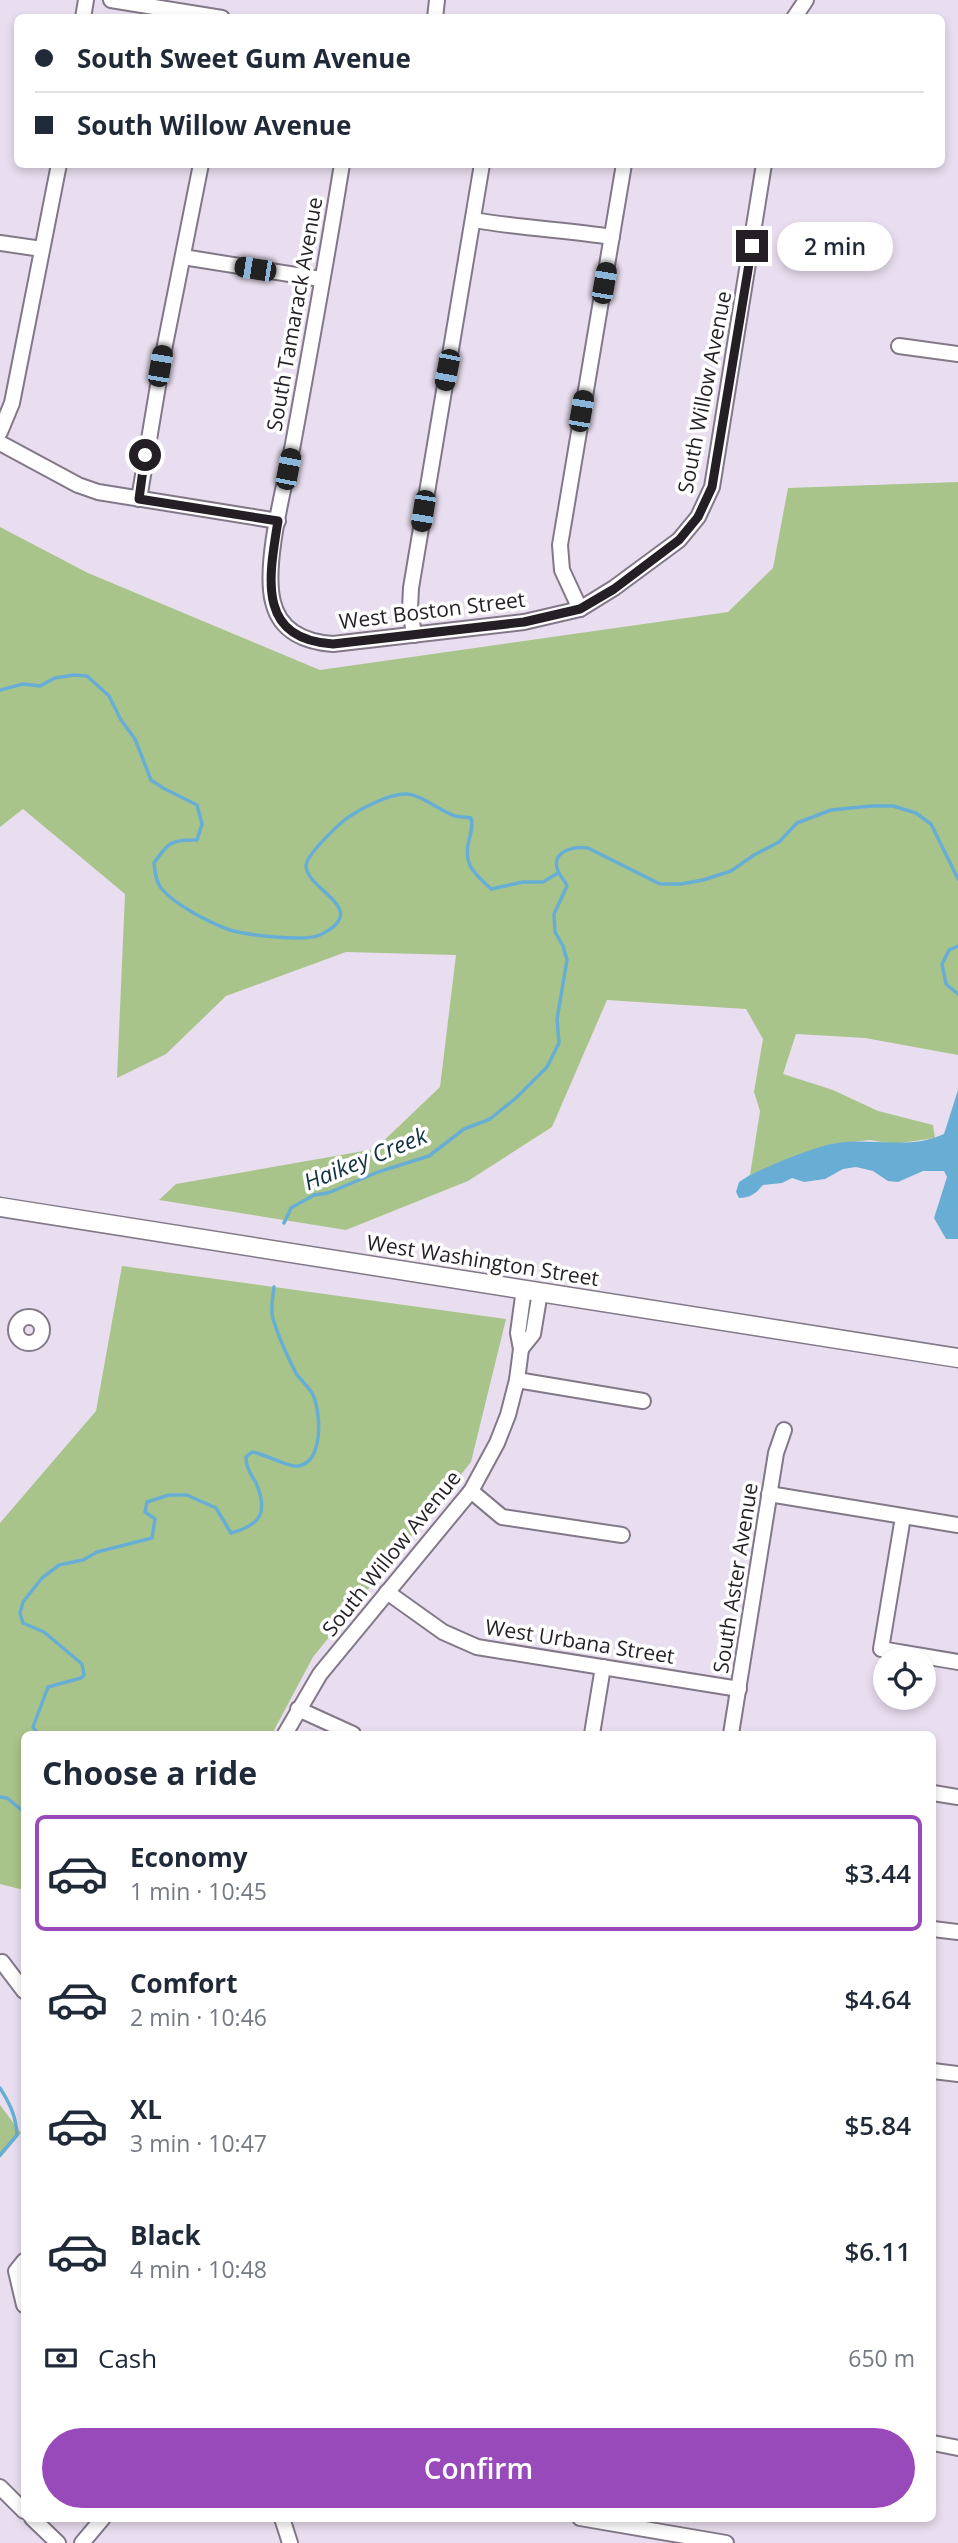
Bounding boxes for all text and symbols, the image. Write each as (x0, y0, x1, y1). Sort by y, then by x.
text: South Sweet Gum Avenue (77, 40, 411, 76)
text: South Willow Avenue (77, 107, 351, 143)
street label: South Tamarack Avenue (260, 195, 328, 433)
callout: 2 min (776, 222, 892, 270)
route end (736, 230, 768, 262)
text: 2 min (804, 230, 866, 262)
car (233, 255, 278, 283)
car (591, 260, 618, 306)
street label: South Willow Avenue (671, 288, 737, 496)
car (147, 343, 174, 389)
car (433, 347, 462, 393)
car (568, 388, 595, 434)
route start (129, 439, 161, 471)
car (274, 446, 303, 492)
car (410, 489, 437, 533)
street label: West Boston Street (337, 585, 527, 635)
water label: Haikey Creek (299, 1118, 432, 1197)
street label: West Washington Street (365, 1228, 601, 1292)
street label: South Willow Avenue (315, 1464, 467, 1642)
street label: South Aster Avenue (706, 1481, 764, 1675)
street label: West Urbana Street (483, 1612, 677, 1670)
map controls (873, 1647, 936, 1710)
button: locate (873, 1647, 936, 1710)
text: Choose a ride (42, 1751, 257, 1794)
text: Economy (130, 1839, 248, 1875)
icon: car (46, 1842, 109, 1905)
text: $3.44 (844, 1855, 911, 1891)
text: 1 min · 10:45 (130, 1875, 267, 1907)
text: Comfort (130, 1965, 237, 2001)
icon: car (46, 1968, 109, 2031)
text: $4.64 (844, 1981, 911, 2017)
text: 2 min · 10:46 (130, 2001, 267, 2033)
text: XL (130, 2091, 162, 2127)
icon: car (46, 2094, 109, 2157)
text: $5.84 (844, 2107, 911, 2143)
text: 3 min · 10:47 (130, 2127, 267, 2159)
text: Black (130, 2217, 201, 2253)
icon: car (46, 2220, 109, 2283)
text: $6.11 (844, 2233, 911, 2269)
text: 4 min · 10:48 (130, 2253, 267, 2285)
icon: cash (42, 2339, 80, 2377)
text: Cash (98, 2340, 157, 2376)
text: 650 m (848, 2342, 915, 2374)
button: Confirm (42, 2428, 915, 2508)

